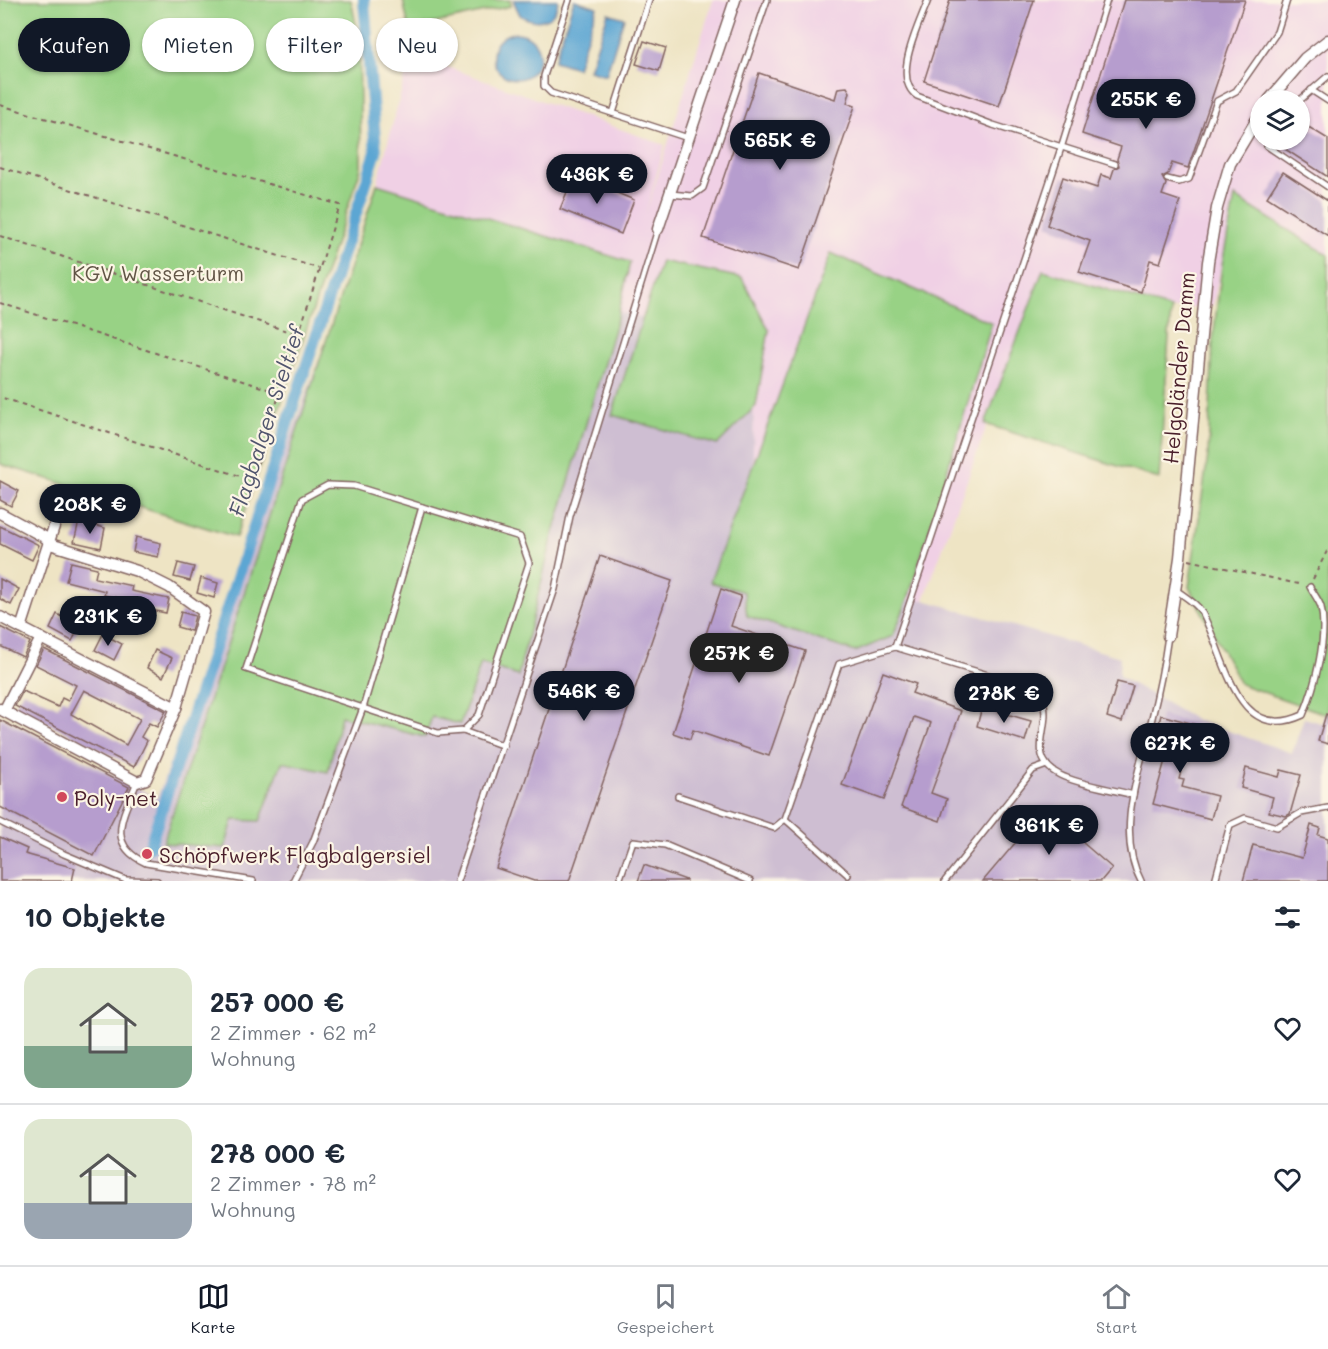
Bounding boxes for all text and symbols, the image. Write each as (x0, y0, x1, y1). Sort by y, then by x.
chip: Kaufen (18, 18, 130, 72)
chip: Mieten (142, 18, 254, 72)
chip: Filter (266, 18, 364, 72)
chip: Neu (376, 18, 458, 72)
pin: 255K € (1097, 79, 1195, 130)
text: 255K € (1110, 85, 1182, 111)
map controls (1250, 90, 1310, 150)
button: layers (1250, 90, 1310, 150)
pin: 565K € (731, 120, 829, 171)
text: 565K € (744, 126, 816, 152)
pin: 436K € (548, 154, 646, 205)
text: 436K € (560, 160, 634, 186)
park label: KGV Wasserturm (72, 259, 244, 286)
street label: Helgoländer Damm (1156, 271, 1200, 465)
water label: Flagbalger Sieltief (221, 320, 311, 520)
pin: 208K € (41, 484, 139, 535)
text: 208K € (53, 490, 127, 516)
pin: 231K € (59, 596, 157, 647)
text: 231K € (74, 602, 142, 628)
pin: 257K € (690, 633, 788, 684)
text: 257K € (704, 639, 774, 665)
pin: 546K € (535, 671, 633, 722)
pin: 278K € (955, 673, 1053, 724)
text: 546K € (547, 677, 621, 703)
text: 278K € (968, 679, 1040, 705)
pin: 627K € (1131, 723, 1229, 774)
text: 627K € (1145, 729, 1216, 755)
place label: Poly-net (74, 784, 158, 811)
marker: Poly-net (55, 790, 69, 804)
pin: 361K € (1000, 805, 1098, 856)
text: 361K € (1014, 811, 1084, 837)
place label: Schöpfwerk Flagbalgersiel (159, 841, 431, 868)
marker: Schöpfwerk Flagbalgersiel (140, 847, 154, 861)
text: 10 Objekte (24, 900, 166, 934)
icon: filters (1271, 901, 1304, 934)
text: 257 000 € (210, 985, 344, 1019)
icon: home (72, 992, 144, 1064)
icon: heart (1271, 1012, 1304, 1045)
text: 2 Zimmer · 62 m² (210, 1019, 376, 1045)
text: Wohnung (210, 1045, 295, 1071)
text: 278 000 € (210, 1136, 345, 1170)
icon: home (72, 1143, 144, 1215)
icon: heart (1271, 1163, 1304, 1196)
text: 2 Zimmer · 78 m² (210, 1170, 376, 1196)
text: Wohnung (210, 1196, 295, 1222)
tab: Karte (191, 1280, 235, 1337)
tab: Gespeichert (617, 1280, 715, 1337)
tab: Start (1096, 1280, 1137, 1337)

